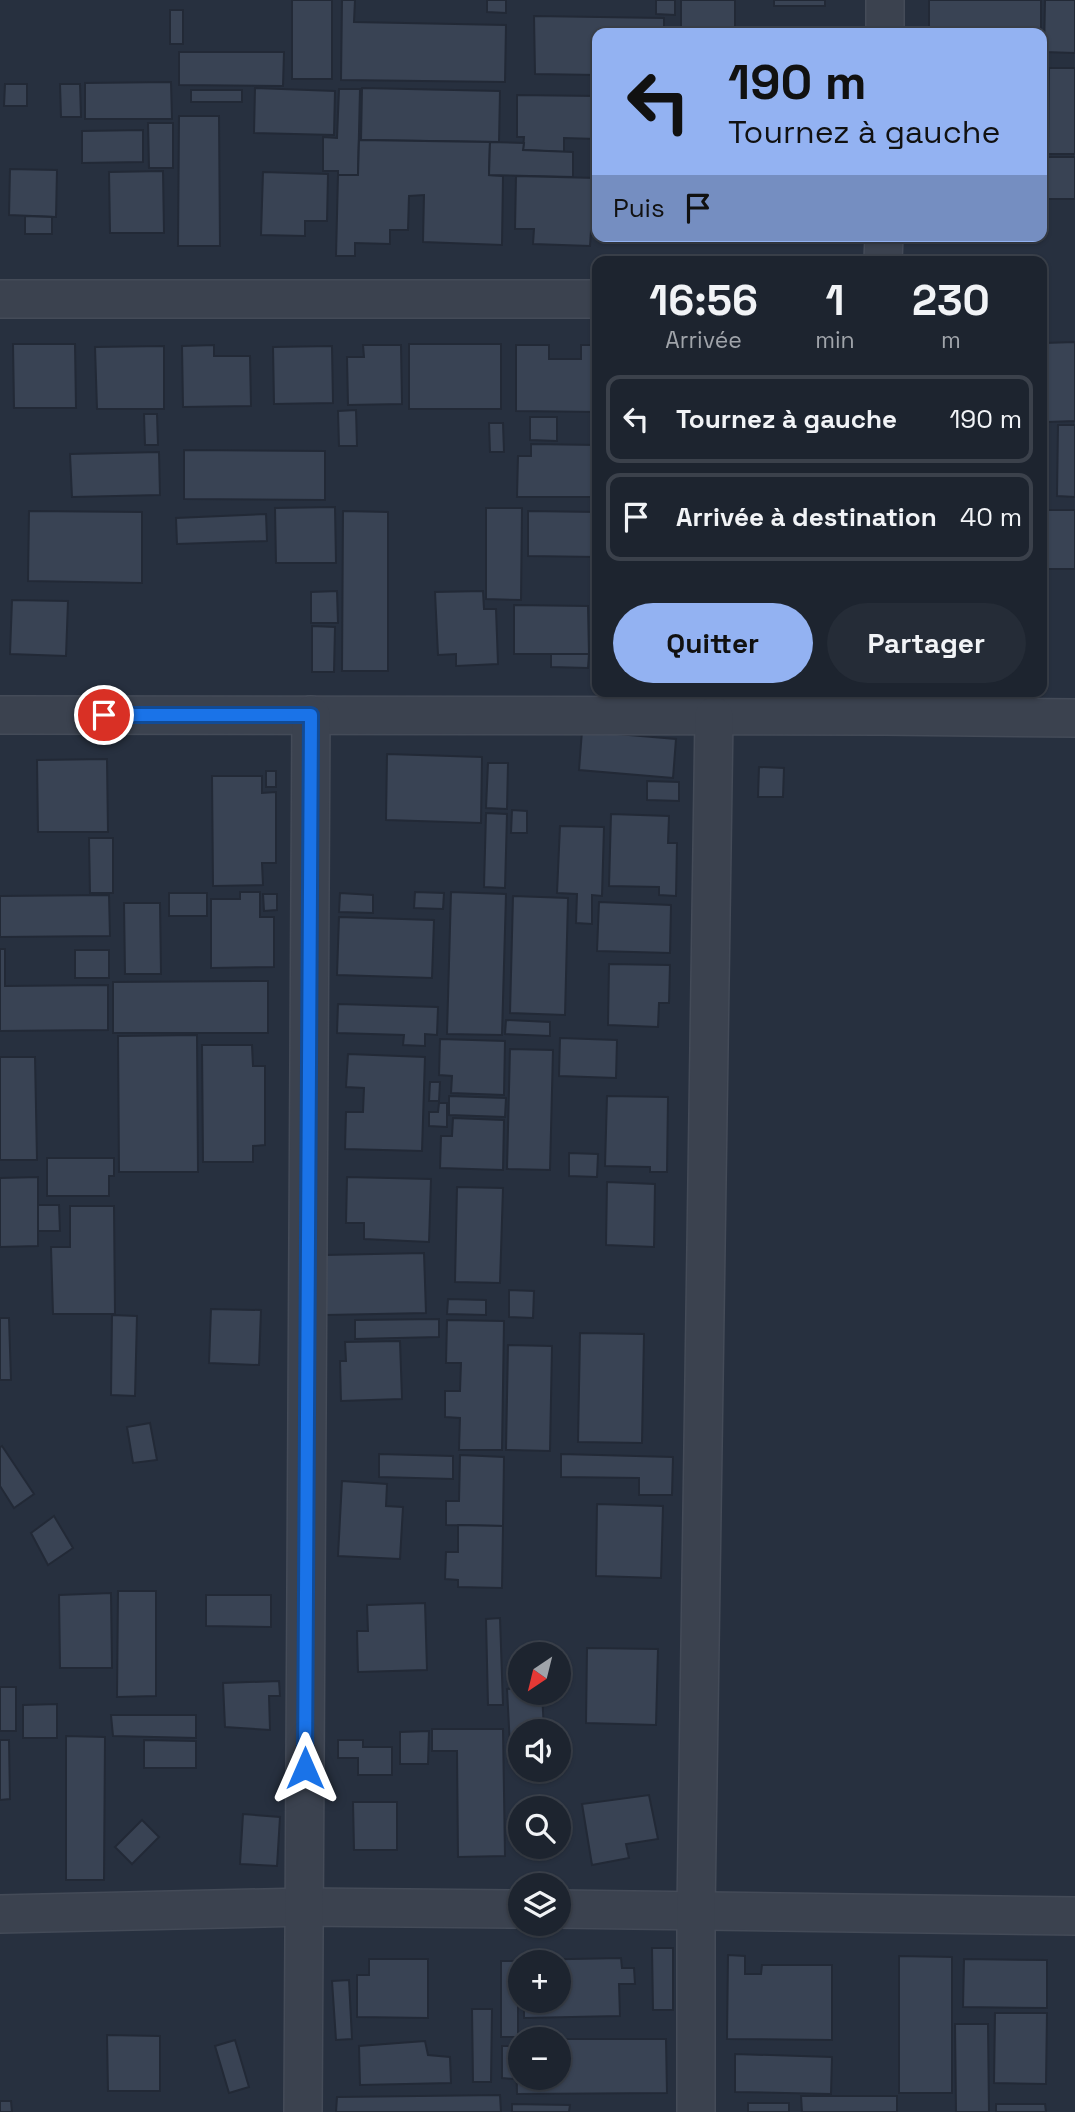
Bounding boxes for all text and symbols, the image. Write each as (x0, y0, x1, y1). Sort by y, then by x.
text: 190 m (728, 51, 866, 113)
icon: left (613, 56, 704, 147)
text: Tournez à gauche (728, 112, 1000, 152)
icon: arrive (679, 189, 717, 227)
text: Puis (613, 191, 665, 225)
text: 16:56 (649, 274, 758, 327)
text: 1 (825, 274, 844, 327)
text: 230 (912, 274, 990, 327)
text: Arrivée (665, 325, 742, 355)
text: min (815, 325, 855, 355)
text: m (941, 325, 961, 355)
icon: left (617, 400, 655, 438)
text: Tournez à gauche (676, 402, 897, 436)
text: 190 m (950, 402, 1022, 436)
icon: arrive (617, 498, 655, 536)
text: Arrivée à destination (676, 500, 937, 534)
text: 40 m (960, 500, 1022, 534)
button: Quitter (613, 603, 813, 683)
button: Partager (827, 603, 1026, 683)
pin (74, 685, 134, 745)
icon: arrive (85, 696, 123, 734)
north arrow (508, 1642, 570, 1704)
map controls (508, 1642, 571, 2090)
button: sound (508, 1719, 571, 1782)
position arrow (268, 1731, 342, 1805)
button: search (508, 1796, 571, 1859)
button: layers (508, 1873, 571, 1936)
button: + (508, 1950, 571, 2013)
button: − (508, 2027, 571, 2090)

